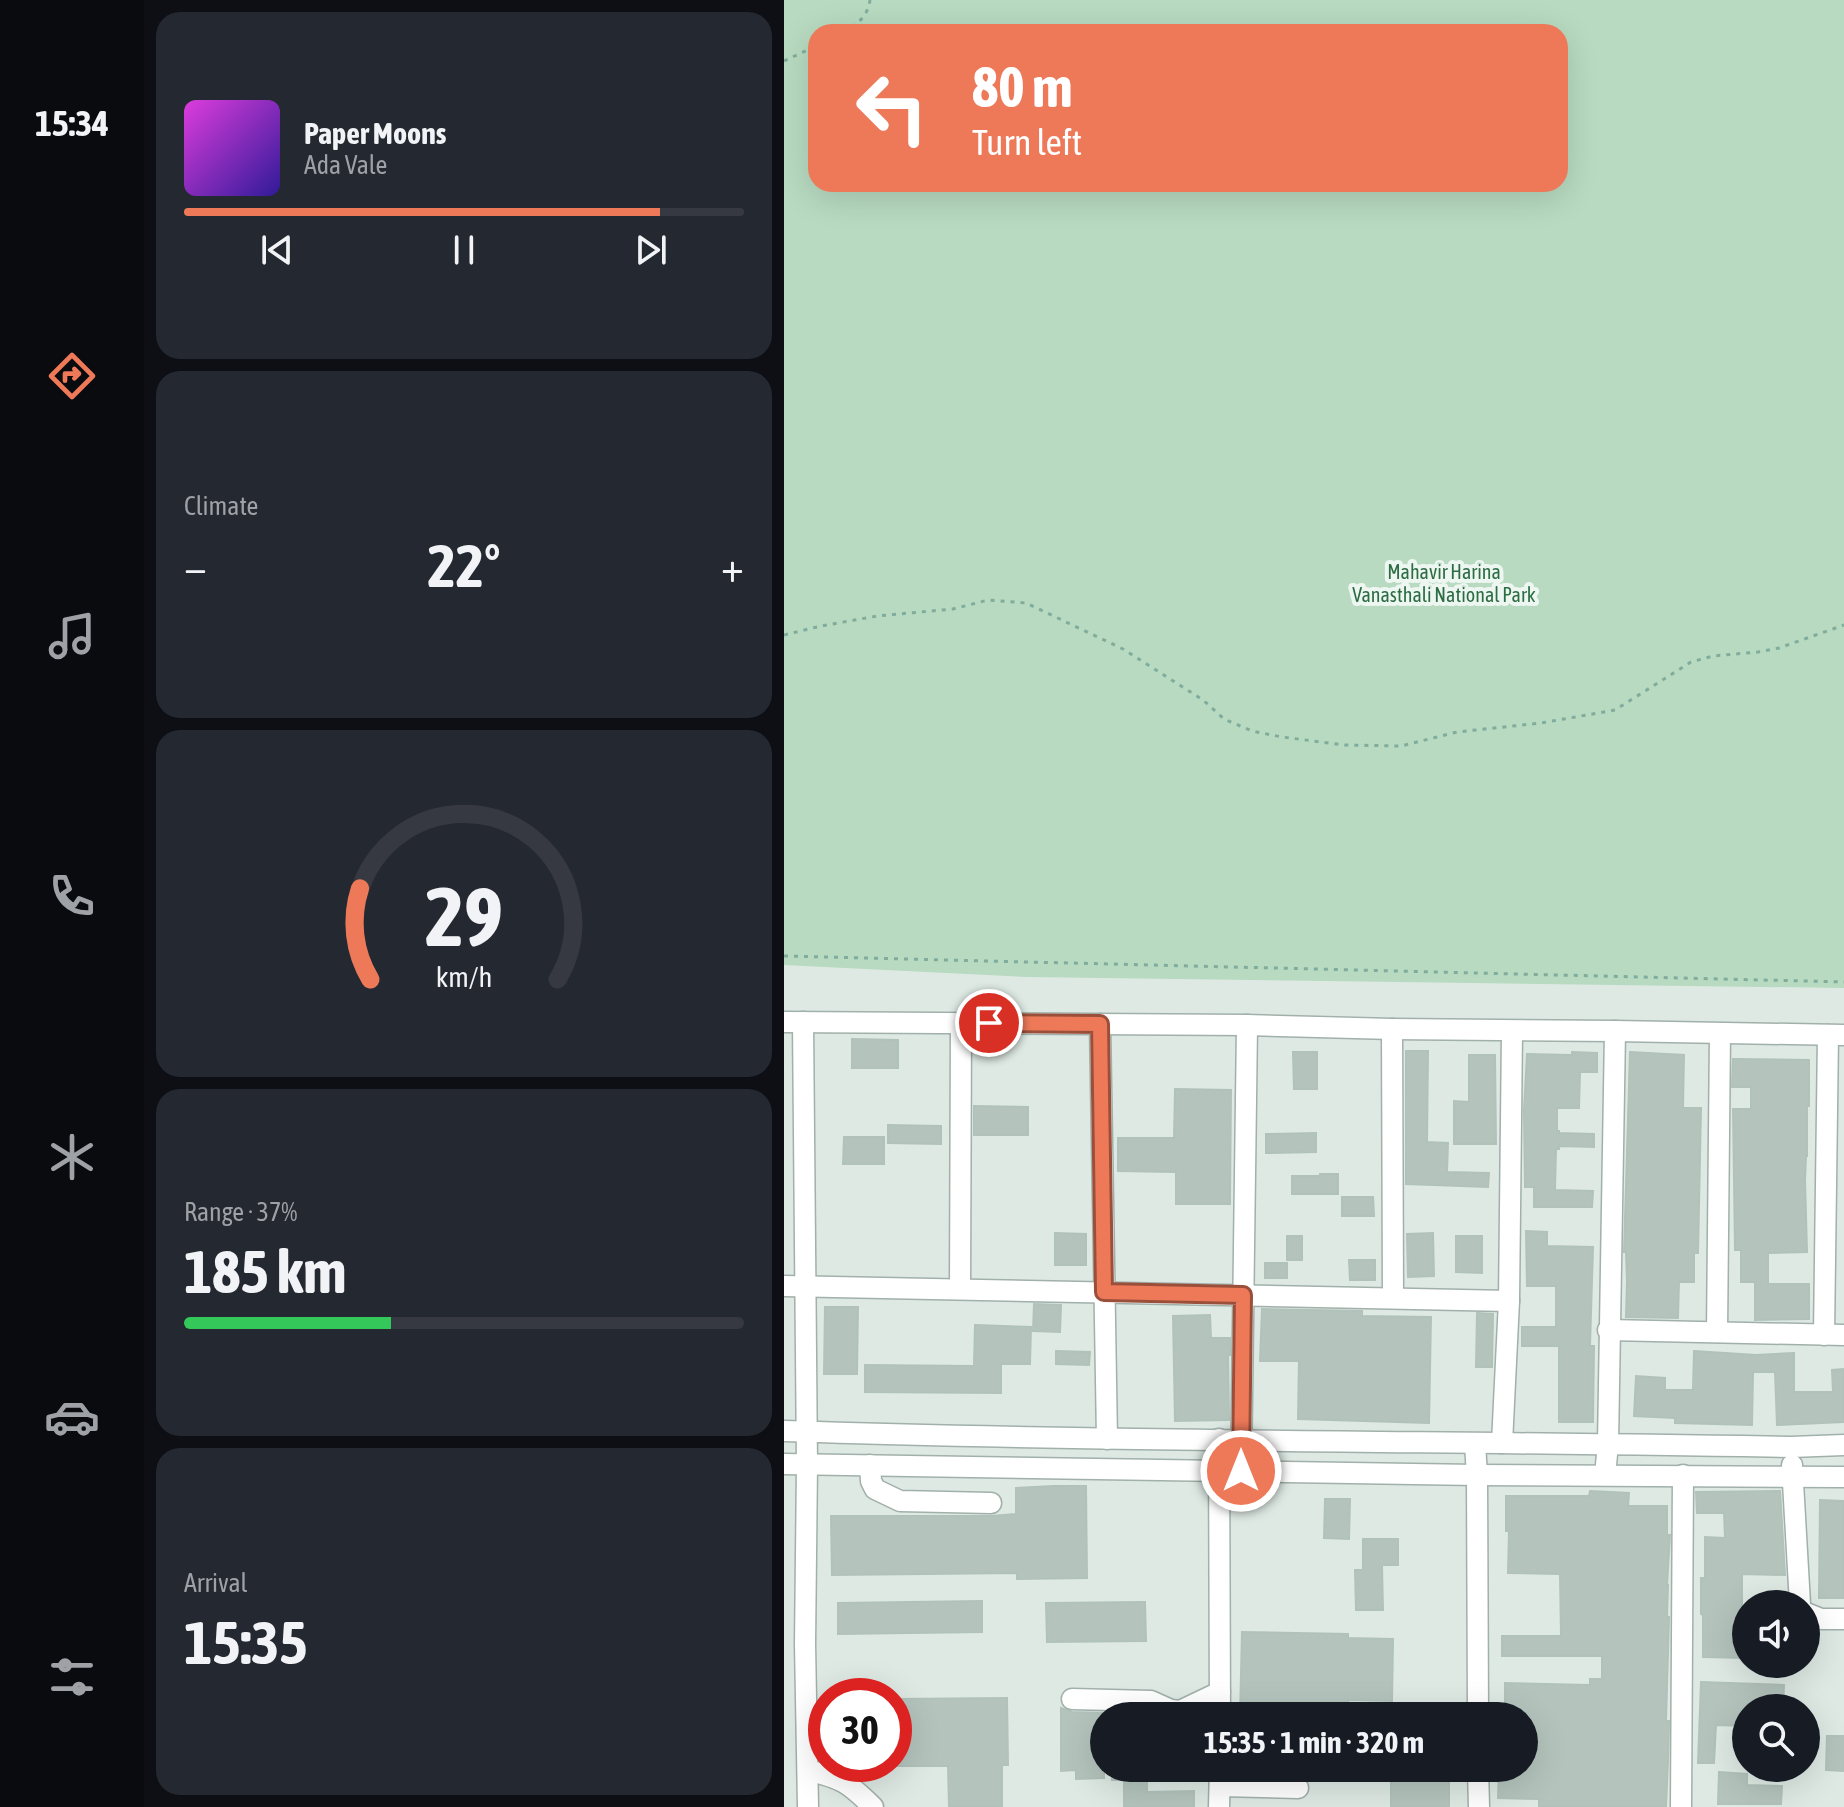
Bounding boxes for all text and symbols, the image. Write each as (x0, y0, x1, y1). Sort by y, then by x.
text: 80 m (972, 55, 1073, 119)
icon: left (840, 56, 944, 160)
text: 15:34 (35, 102, 109, 144)
text: Paper Moons (304, 116, 446, 150)
text: Turn left (972, 121, 1082, 163)
text: Ada Vale (304, 150, 387, 180)
icon: previous (255, 228, 299, 272)
icon: pause (442, 228, 486, 272)
icon: next (629, 228, 673, 272)
icon: directions (44, 348, 100, 404)
text: Climate (184, 491, 258, 521)
text: 22° (428, 531, 500, 600)
text: − (184, 541, 207, 591)
text: + (721, 541, 744, 591)
park label: Mahavir Harina Vanasthali National Park (1352, 560, 1536, 606)
icon: music (44, 608, 100, 664)
text: 29 (425, 867, 503, 963)
icon: phone (44, 868, 100, 924)
text: km/h (436, 960, 492, 993)
pin (955, 989, 1023, 1057)
icon: arrive (967, 1001, 1011, 1045)
icon: climate (44, 1129, 100, 1185)
text: Range · 37% (184, 1197, 297, 1227)
text: 185 km (184, 1237, 346, 1306)
icon: car (44, 1389, 100, 1445)
position arrow (1199, 1429, 1283, 1513)
text: Arrival (184, 1568, 248, 1598)
map controls (1732, 1590, 1820, 1782)
button: sound (1732, 1590, 1820, 1678)
text: 15:35 (184, 1608, 307, 1677)
icon: filters (44, 1649, 100, 1705)
speed limit sign: 30 (808, 1678, 912, 1782)
button: search (1732, 1694, 1820, 1782)
text: 15:35 · 1 min · 320 m (1204, 1725, 1424, 1759)

